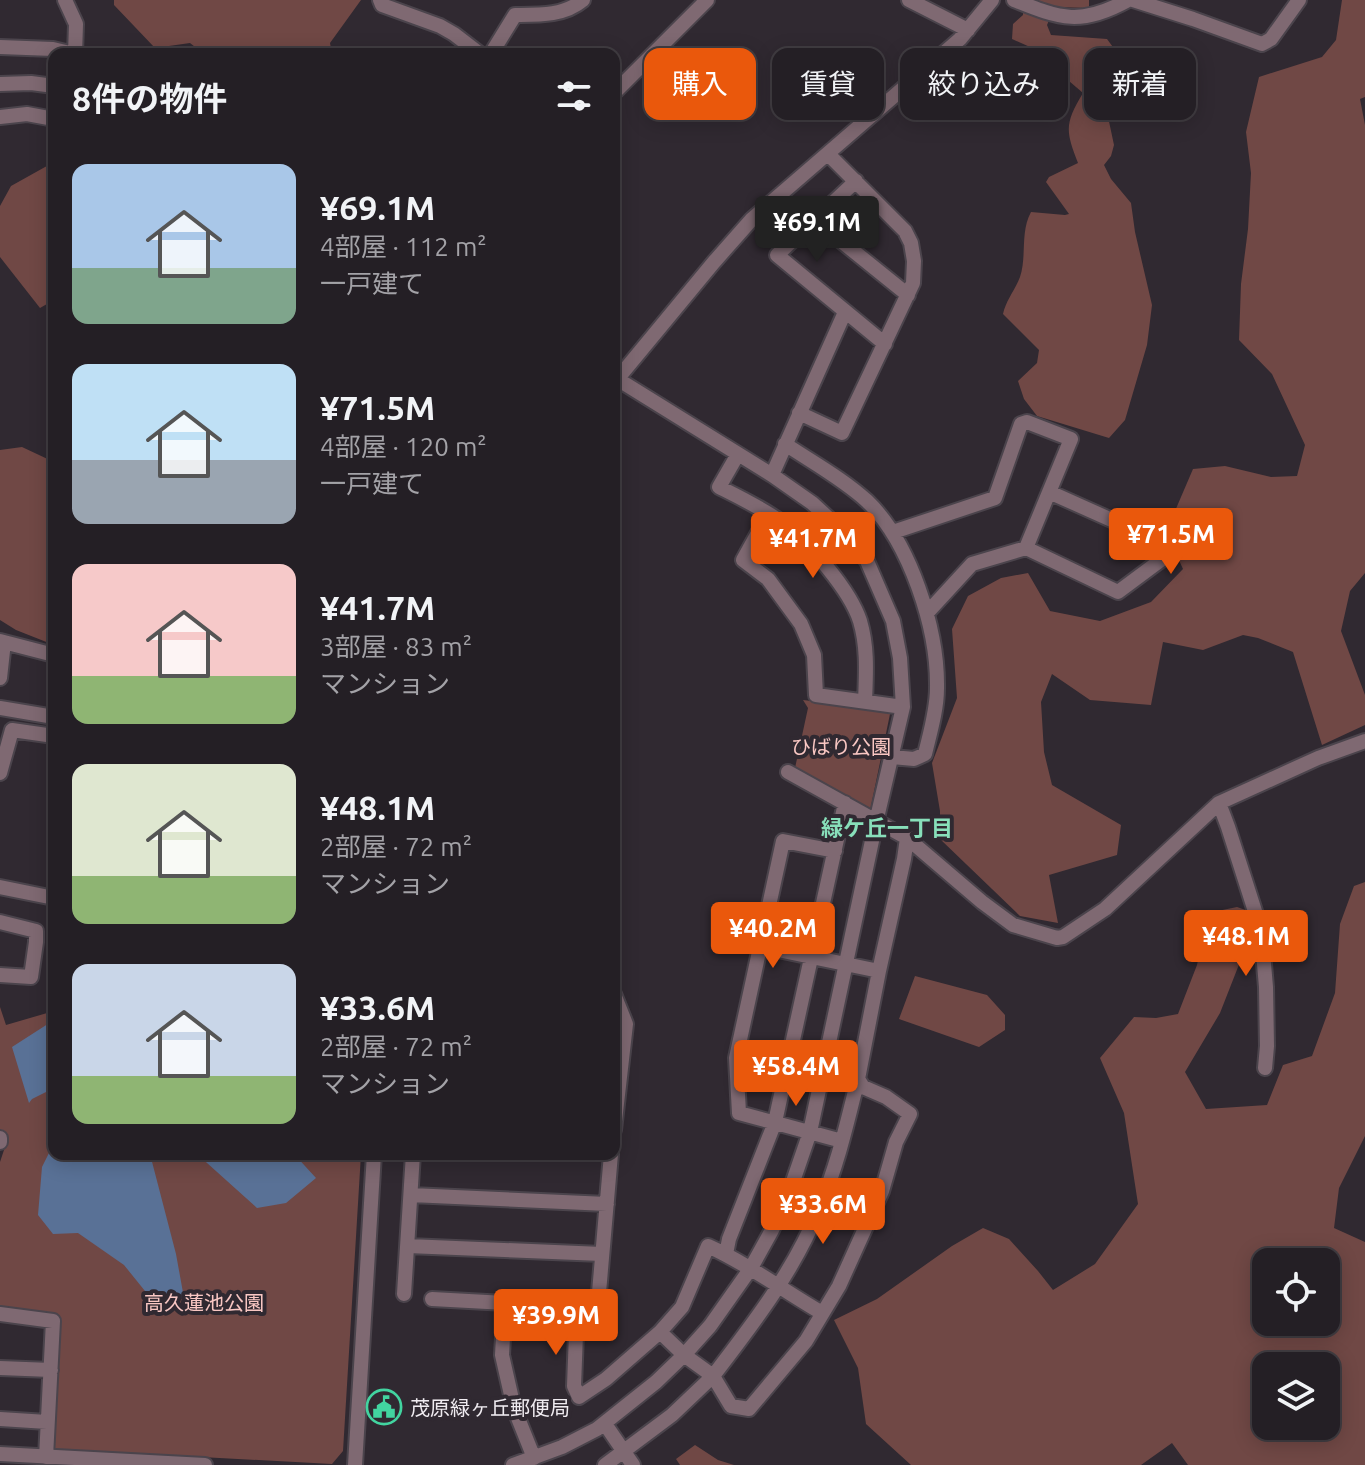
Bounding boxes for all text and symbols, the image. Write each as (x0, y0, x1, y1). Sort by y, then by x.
chip: 購入 (644, 48, 756, 120)
chip: 賃貸 (772, 48, 884, 120)
chip: 絞り込み (900, 48, 1068, 120)
chip: 新着 (1084, 48, 1196, 120)
icon: filters (552, 74, 596, 118)
text: 8件の物件 (72, 79, 227, 117)
text: ¥69.1M (320, 188, 435, 226)
icon: home (136, 196, 232, 292)
pin: ¥69.1M (752, 196, 882, 264)
text: ¥69.1M (773, 207, 861, 236)
text: 4部屋 · 112 m² (320, 232, 487, 261)
text: 一戸建て (320, 269, 424, 298)
text: ¥71.5M (320, 388, 435, 426)
icon: home (136, 396, 232, 492)
text: 4部屋 · 120 m² (320, 432, 487, 461)
text: 一戸建て (320, 469, 424, 498)
pin: ¥71.5M (1106, 508, 1236, 576)
pin: ¥41.7M (748, 512, 878, 580)
text: ¥71.5M (1127, 519, 1215, 548)
text: ¥41.7M (769, 523, 857, 552)
text: ¥41.7M (320, 588, 435, 626)
icon: home (136, 596, 232, 692)
text: 3部屋 · 83 m² (320, 632, 472, 661)
text: マンション (320, 669, 450, 698)
park label: ひばり公園 (791, 735, 891, 758)
text: ¥48.1M (320, 788, 435, 826)
icon: home (136, 796, 232, 892)
district label: 緑ケ丘一丁目 (821, 815, 953, 840)
text: 2部屋 · 72 m² (320, 832, 472, 861)
text: マンション (320, 869, 450, 898)
pin: ¥40.2M (708, 902, 838, 970)
pin: ¥48.1M (1181, 910, 1311, 978)
text: ¥40.2M (729, 913, 817, 942)
text: ¥48.1M (1202, 921, 1290, 950)
text: ¥33.6M (320, 988, 435, 1026)
icon: home (136, 996, 232, 1092)
text: 2部屋 · 72 m² (320, 1032, 472, 1061)
pin: ¥58.4M (731, 1040, 861, 1108)
text: ¥58.4M (752, 1051, 840, 1080)
text: マンション (320, 1069, 450, 1098)
pin: ¥33.6M (758, 1178, 888, 1246)
text: ¥33.6M (779, 1189, 867, 1218)
map controls (1252, 1248, 1340, 1440)
button: locate (1252, 1248, 1340, 1336)
pin: ¥39.9M (491, 1289, 621, 1357)
park label: 高久蓮池公園 (144, 1291, 264, 1314)
text: ¥39.9M (512, 1300, 600, 1329)
button: layers (1252, 1352, 1340, 1440)
public building icon: 茂原緑ヶ丘郵便局 (365, 1388, 403, 1426)
place label: 茂原緑ヶ丘郵便局 (410, 1396, 570, 1419)

